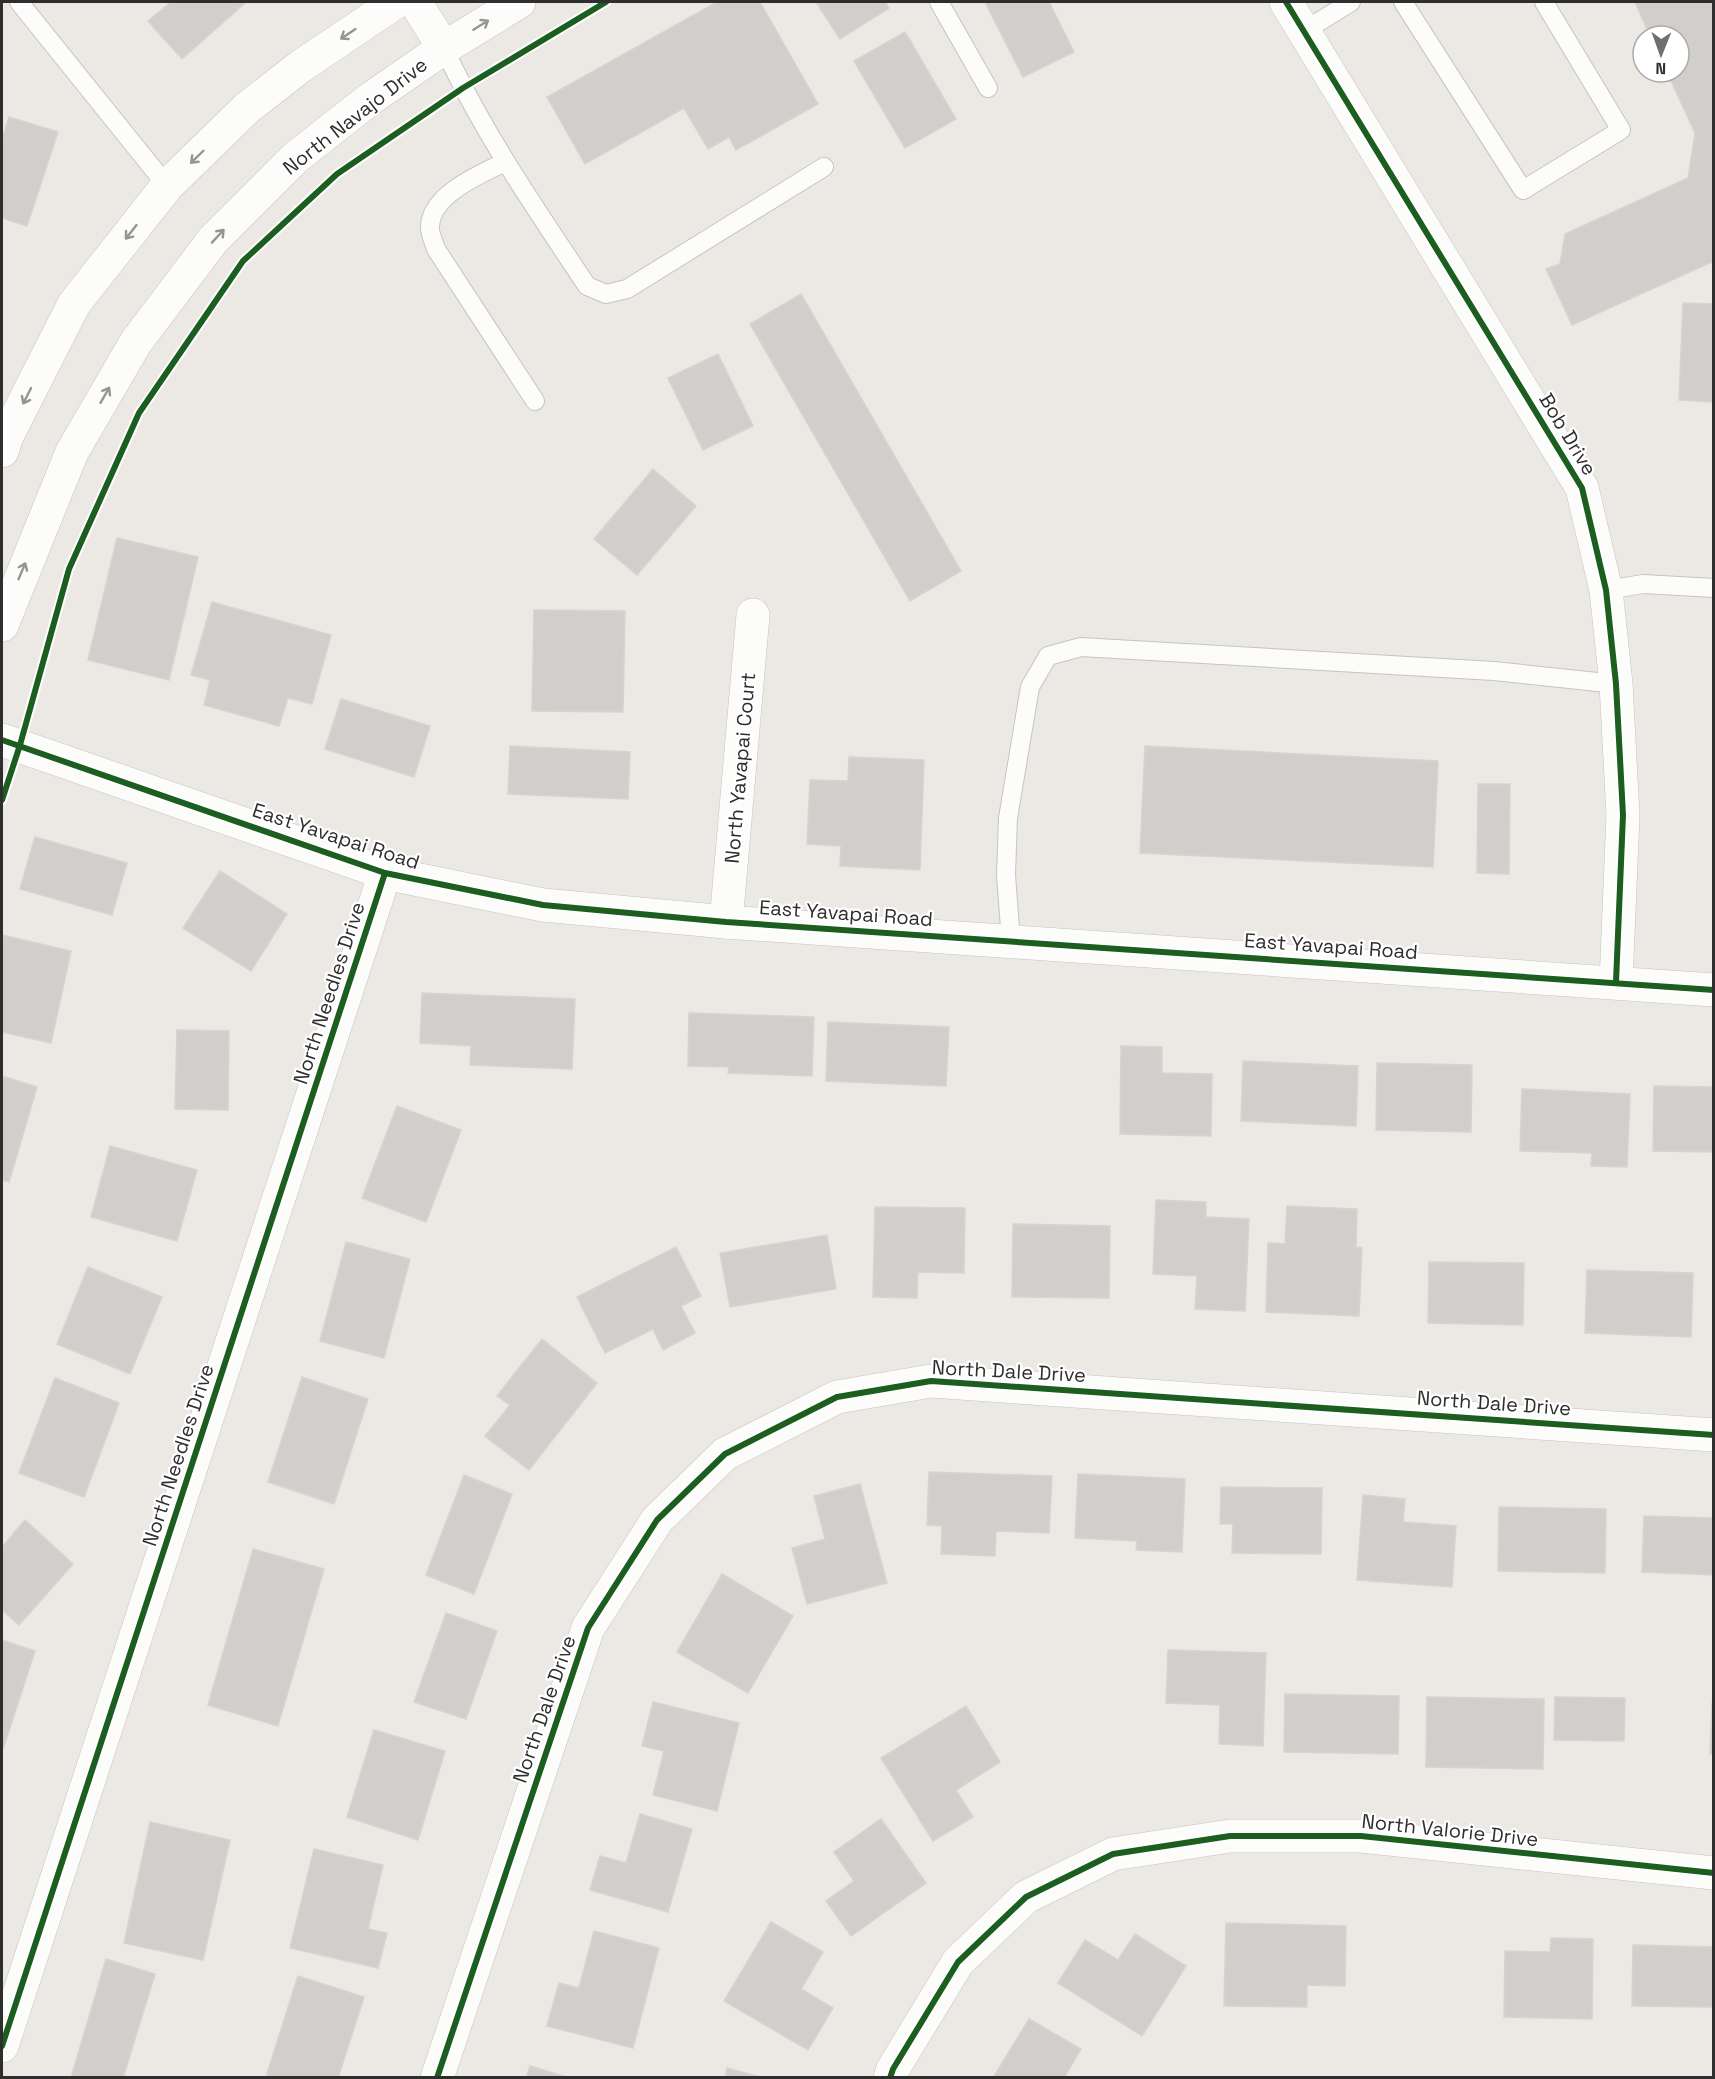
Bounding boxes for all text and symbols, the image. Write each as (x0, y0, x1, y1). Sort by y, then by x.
one-way arrow (472, 19, 489, 31)
north arrow (1631, 24, 1691, 84)
one-way arrow (340, 28, 357, 40)
street label: North Navajo Drive (278, 51, 432, 181)
text: N (1655, 58, 1666, 79)
one-way arrow (190, 150, 205, 164)
one-way arrow (125, 224, 138, 240)
one-way arrow (210, 228, 225, 243)
one-way arrow (21, 387, 33, 405)
one-way arrow (100, 387, 112, 404)
street label: Bob Drive (1533, 388, 1603, 480)
one-way arrow (18, 562, 29, 580)
street label: North Yavapai Court (719, 671, 761, 865)
street label: East Yavapai Road (249, 797, 423, 875)
street label: East Yavapai Road (758, 894, 934, 932)
street label: North Needles Drive (287, 899, 371, 1087)
street label: East Yavapai Road (1243, 927, 1419, 965)
street label: North Dale Drive (931, 1354, 1087, 1388)
street label: North Needles Drive (136, 1361, 220, 1549)
street label: North Dale Drive (1416, 1385, 1572, 1421)
street label: North Dale Drive (507, 1632, 581, 1786)
street label: North Valorie Drive (1360, 1808, 1540, 1852)

